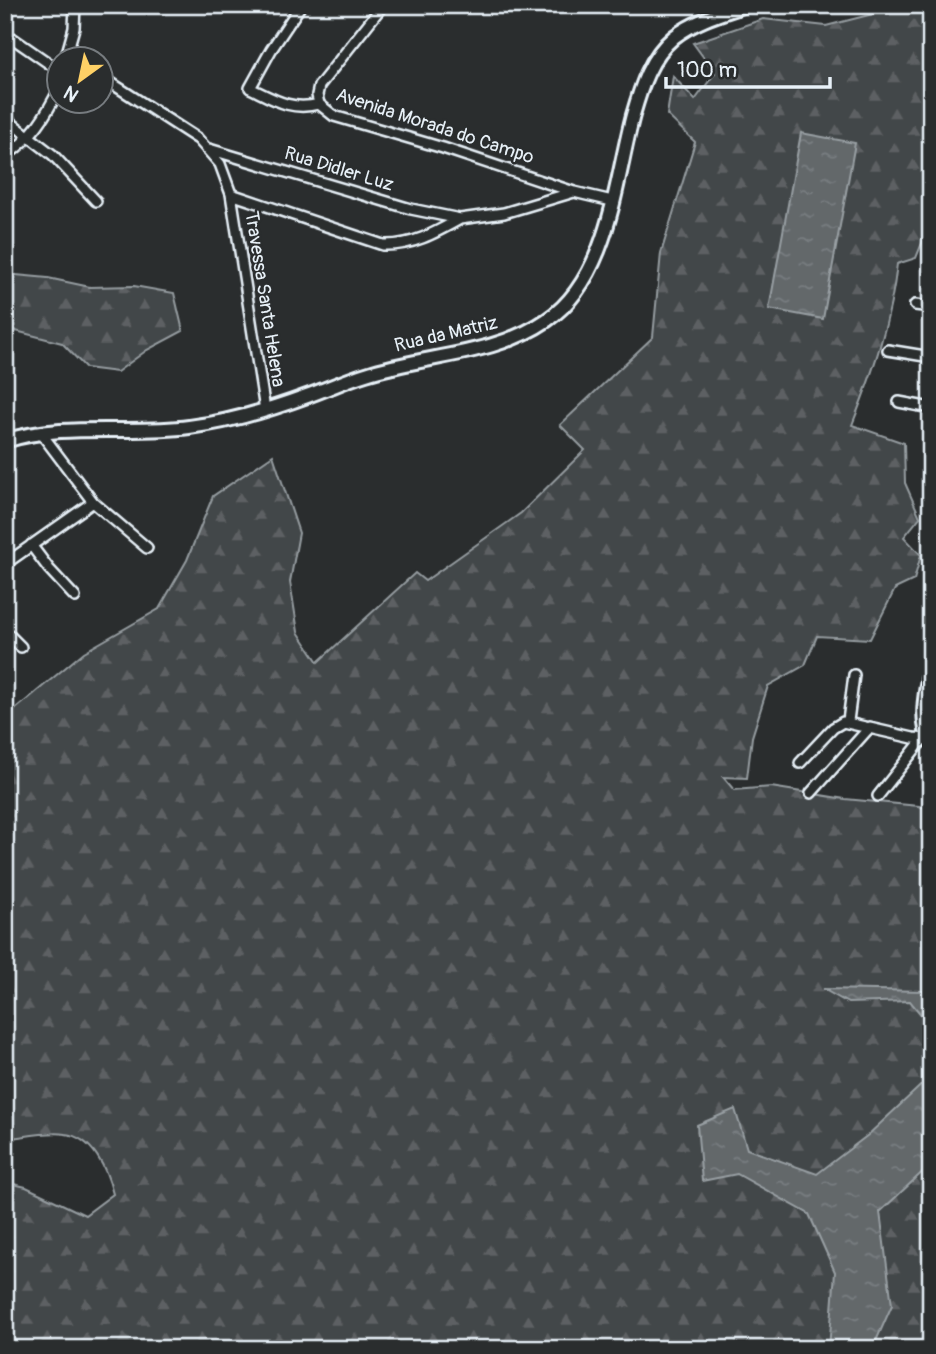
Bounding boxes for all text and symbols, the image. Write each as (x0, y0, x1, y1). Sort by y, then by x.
north arrow (46, 46, 116, 116)
scale bar (666, 46, 831, 90)
text: 100 m (677, 57, 737, 84)
text: N (59, 80, 83, 107)
street label: Avenida Morada do Campo (333, 83, 537, 169)
street label: Rua Didler Luz (281, 141, 397, 197)
street label: Travessa Santa Helena (239, 209, 291, 389)
street label: Rua da Matriz (392, 310, 500, 358)

